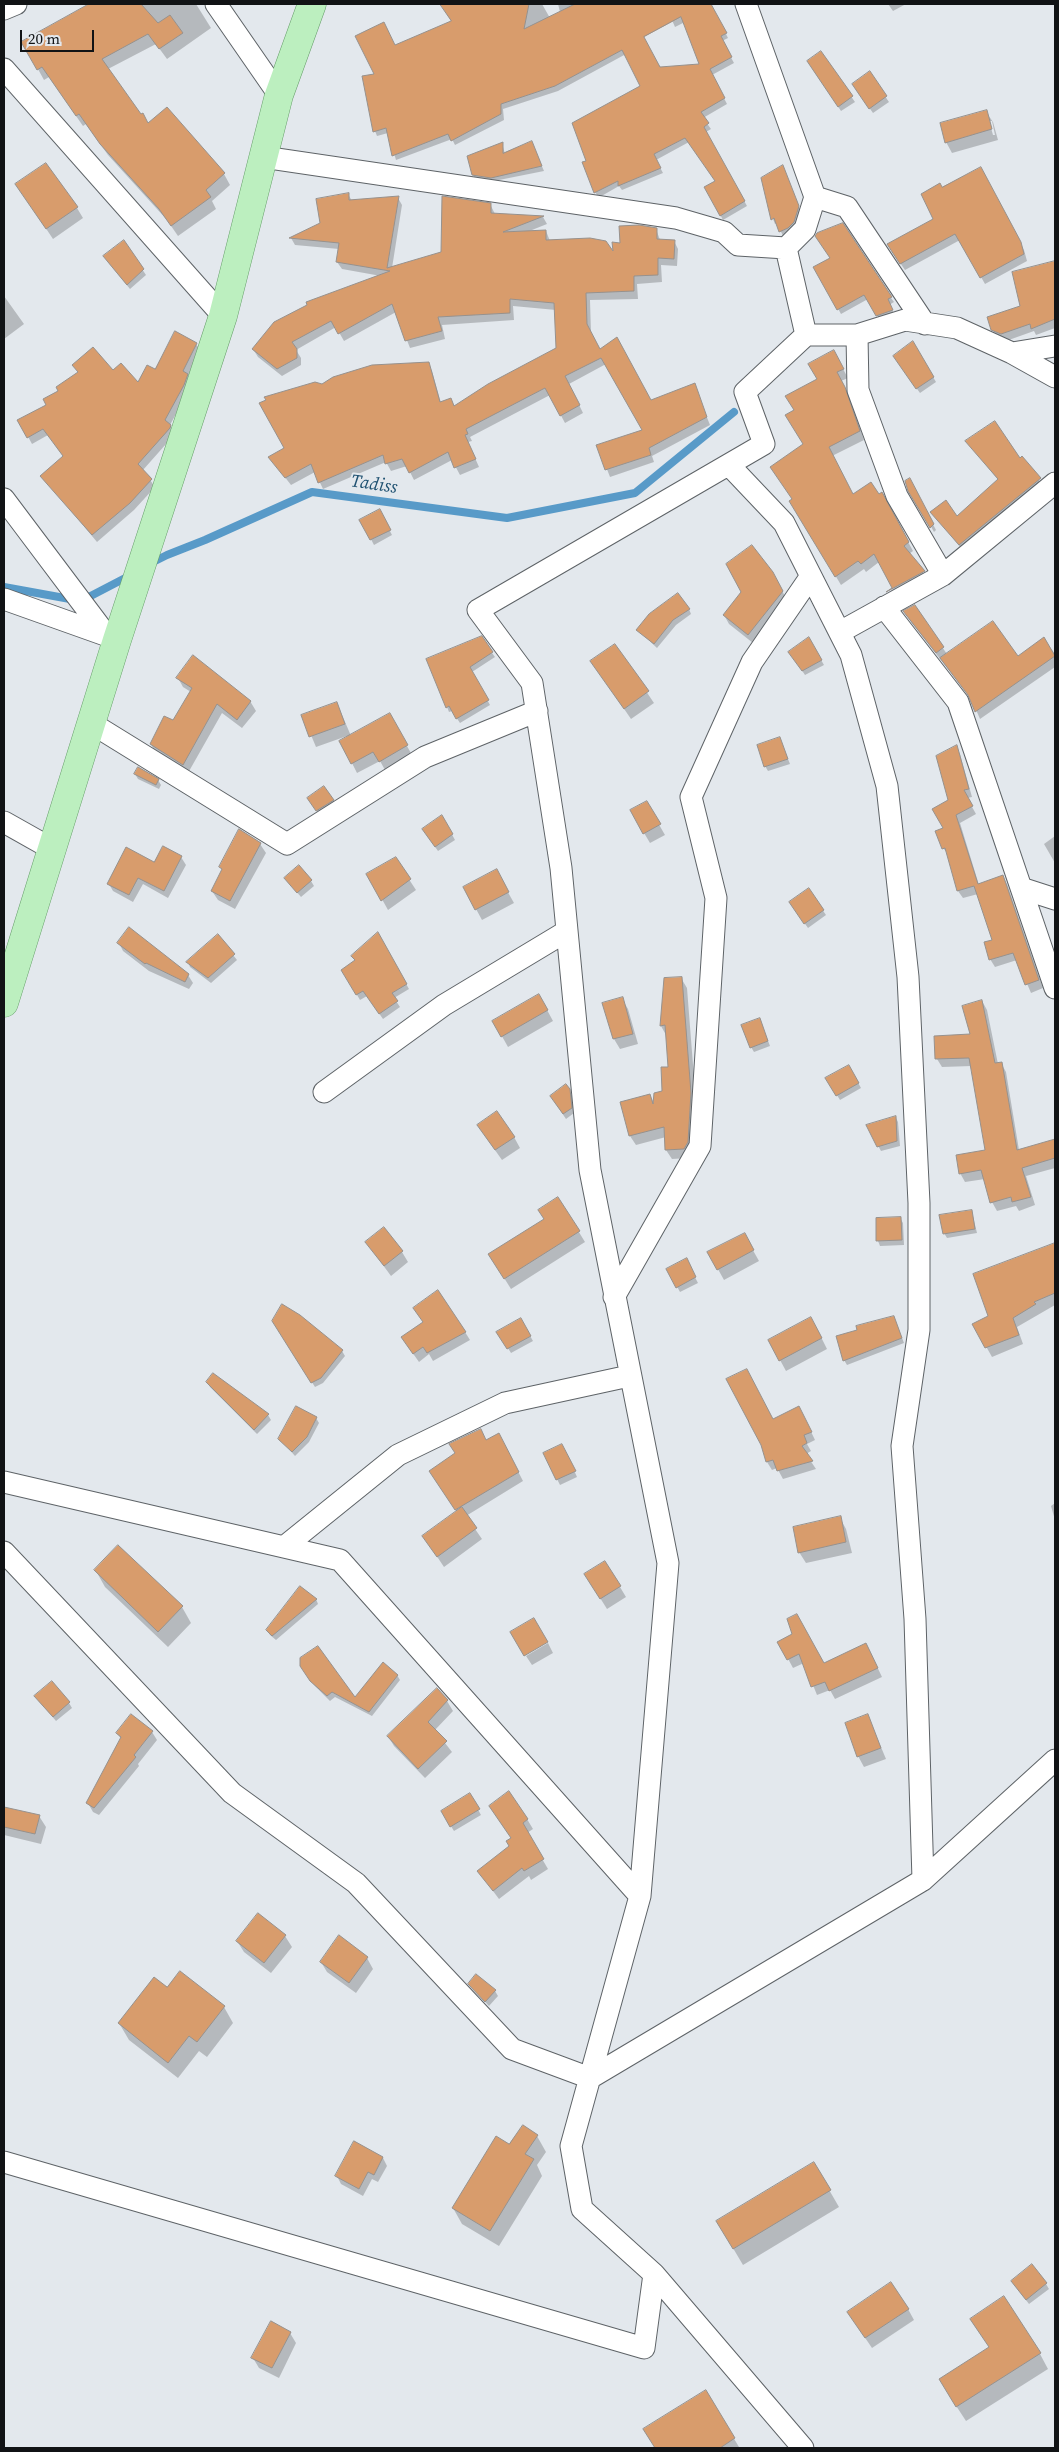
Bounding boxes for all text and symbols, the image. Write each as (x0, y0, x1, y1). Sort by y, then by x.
scale bar (22, 20, 96, 52)
text: 20 m (28, 28, 60, 49)
water label: Tadiss (349, 471, 399, 499)

